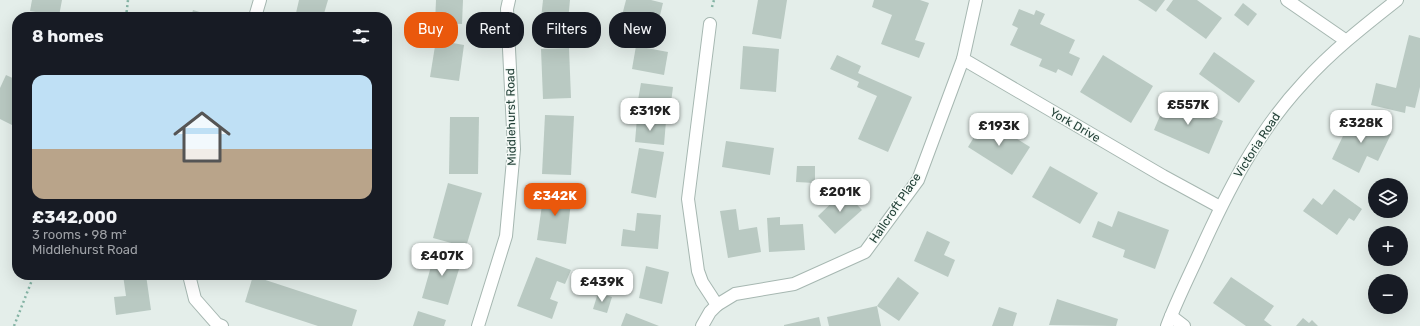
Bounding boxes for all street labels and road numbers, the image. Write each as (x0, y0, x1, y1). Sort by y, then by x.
street label: Middlehurst Road (503, 68, 519, 166)
street label: York Drive (1047, 105, 1103, 145)
street label: Victoria Road (1231, 110, 1283, 180)
street label: Hallcroft Place (866, 170, 924, 246)

